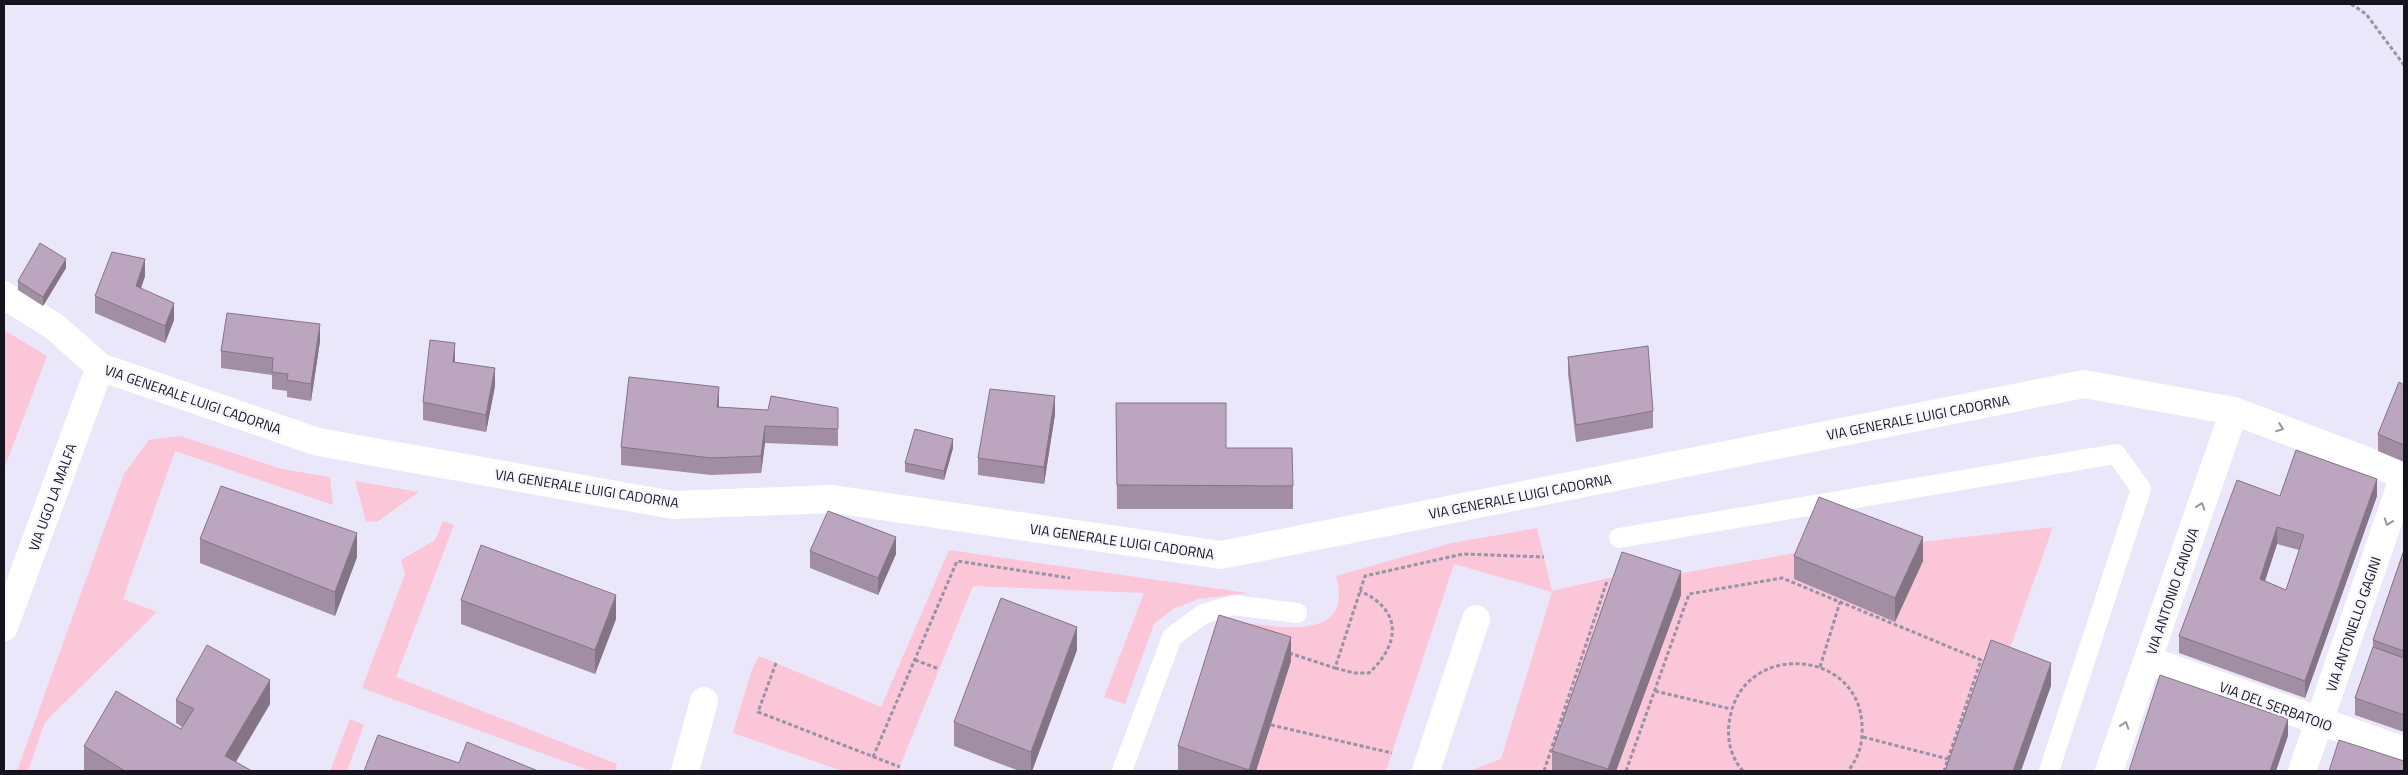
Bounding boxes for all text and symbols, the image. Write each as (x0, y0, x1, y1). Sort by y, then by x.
street label: VIA GENERALE LUIGI CADORNA (102, 359, 285, 439)
street label: VIA GENERALE LUIGI CADORNA (1825, 389, 2012, 445)
one-way arrow (2275, 422, 2284, 432)
street label: VIA UGO LA MALFA (23, 440, 81, 554)
street label: VIA GENERALE LUIGI CADORNA (494, 463, 681, 513)
street label: VIA GENERALE LUIGI CADORNA (1427, 468, 1614, 524)
one-way arrow (2195, 502, 2205, 510)
street label: VIA GENERALE LUIGI CADORNA (1029, 518, 1216, 564)
one-way arrow (2384, 518, 2394, 526)
street label: VIA ANTONIO CANOVA (2140, 524, 2204, 657)
street label: VIA ANTONELLO GAGINI (2320, 554, 2386, 694)
street label: VIA DEL SERBATOIO (2217, 676, 2335, 736)
one-way arrow (2119, 721, 2129, 730)

